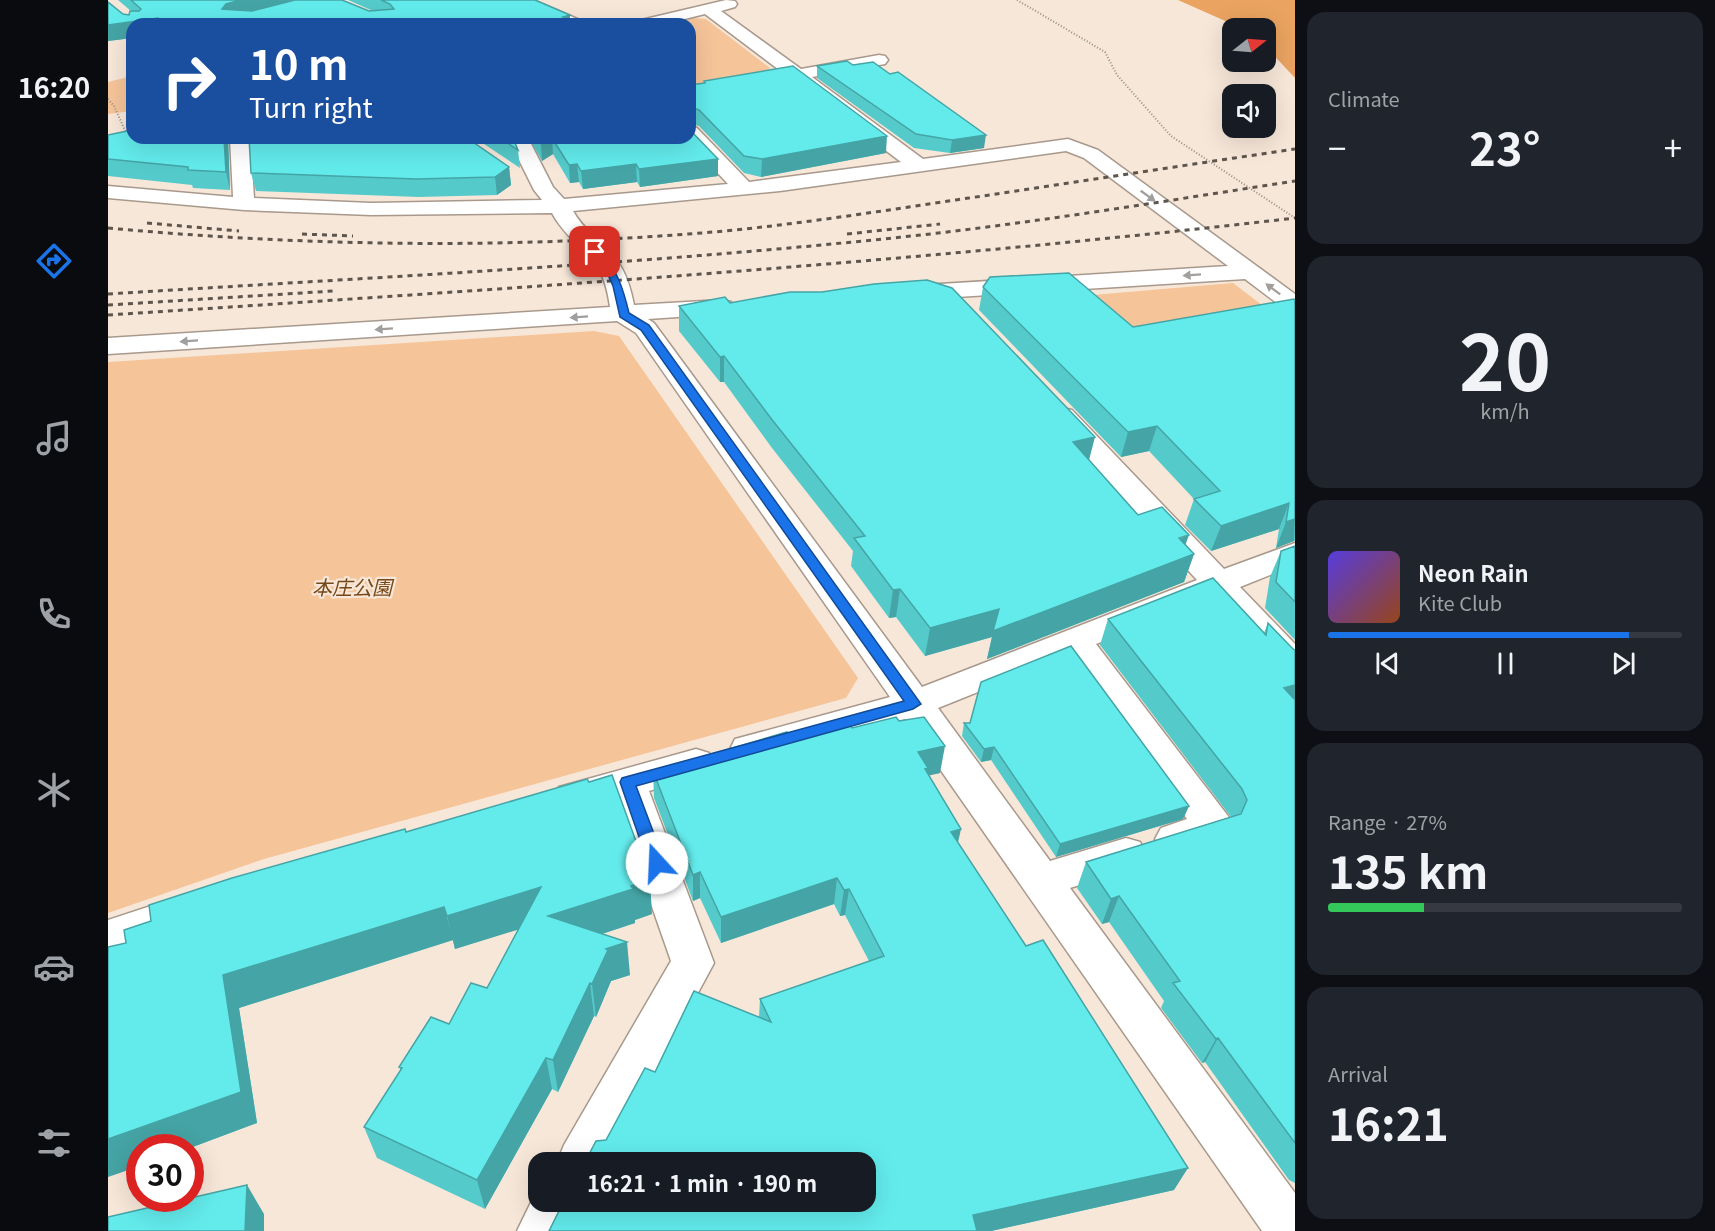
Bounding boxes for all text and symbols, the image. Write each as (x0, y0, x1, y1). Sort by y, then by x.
north arrow (1222, 18, 1276, 72)
map controls (1222, 18, 1276, 138)
text: 10 m (249, 31, 349, 92)
icon: right (150, 42, 228, 120)
text: 16:20 (18, 67, 90, 106)
button: sound (1222, 84, 1276, 138)
text: Climate (1328, 84, 1400, 113)
text: Turn right (249, 87, 373, 126)
text: 23° (1469, 114, 1541, 179)
text: − (1328, 123, 1346, 171)
text: + (1664, 123, 1682, 171)
one-way arrow (1140, 189, 1155, 201)
pin (569, 226, 620, 277)
icon: arrive (578, 235, 611, 268)
icon: directions (33, 240, 75, 282)
one-way arrow (1183, 270, 1202, 280)
one-way arrow (1265, 283, 1280, 295)
text: 20 (1459, 301, 1551, 413)
one-way arrow (569, 313, 588, 322)
one-way arrow (374, 325, 393, 334)
one-way arrow (180, 337, 199, 346)
text: km/h (1480, 396, 1530, 425)
icon: music (33, 417, 75, 459)
text: Neon Rain (1418, 556, 1529, 588)
park label: 本庄公園 (312, 572, 395, 601)
text: Kite Club (1418, 588, 1502, 617)
icon: phone (33, 593, 75, 635)
icon: previous (1371, 647, 1404, 680)
icon: pause (1489, 647, 1522, 680)
icon: next (1607, 647, 1640, 680)
icon: climate (33, 769, 75, 811)
text: Range · 27% (1328, 807, 1447, 836)
position arrow (625, 831, 689, 895)
text: 135 km (1328, 837, 1488, 902)
icon: car (33, 946, 75, 988)
text: Arrival (1328, 1059, 1388, 1088)
text: 16:21 (1328, 1089, 1449, 1154)
icon: filters (33, 1122, 75, 1164)
speed limit sign: 30 (126, 1134, 204, 1212)
text: 16:21 · 1 min · 190 m (587, 1166, 817, 1198)

